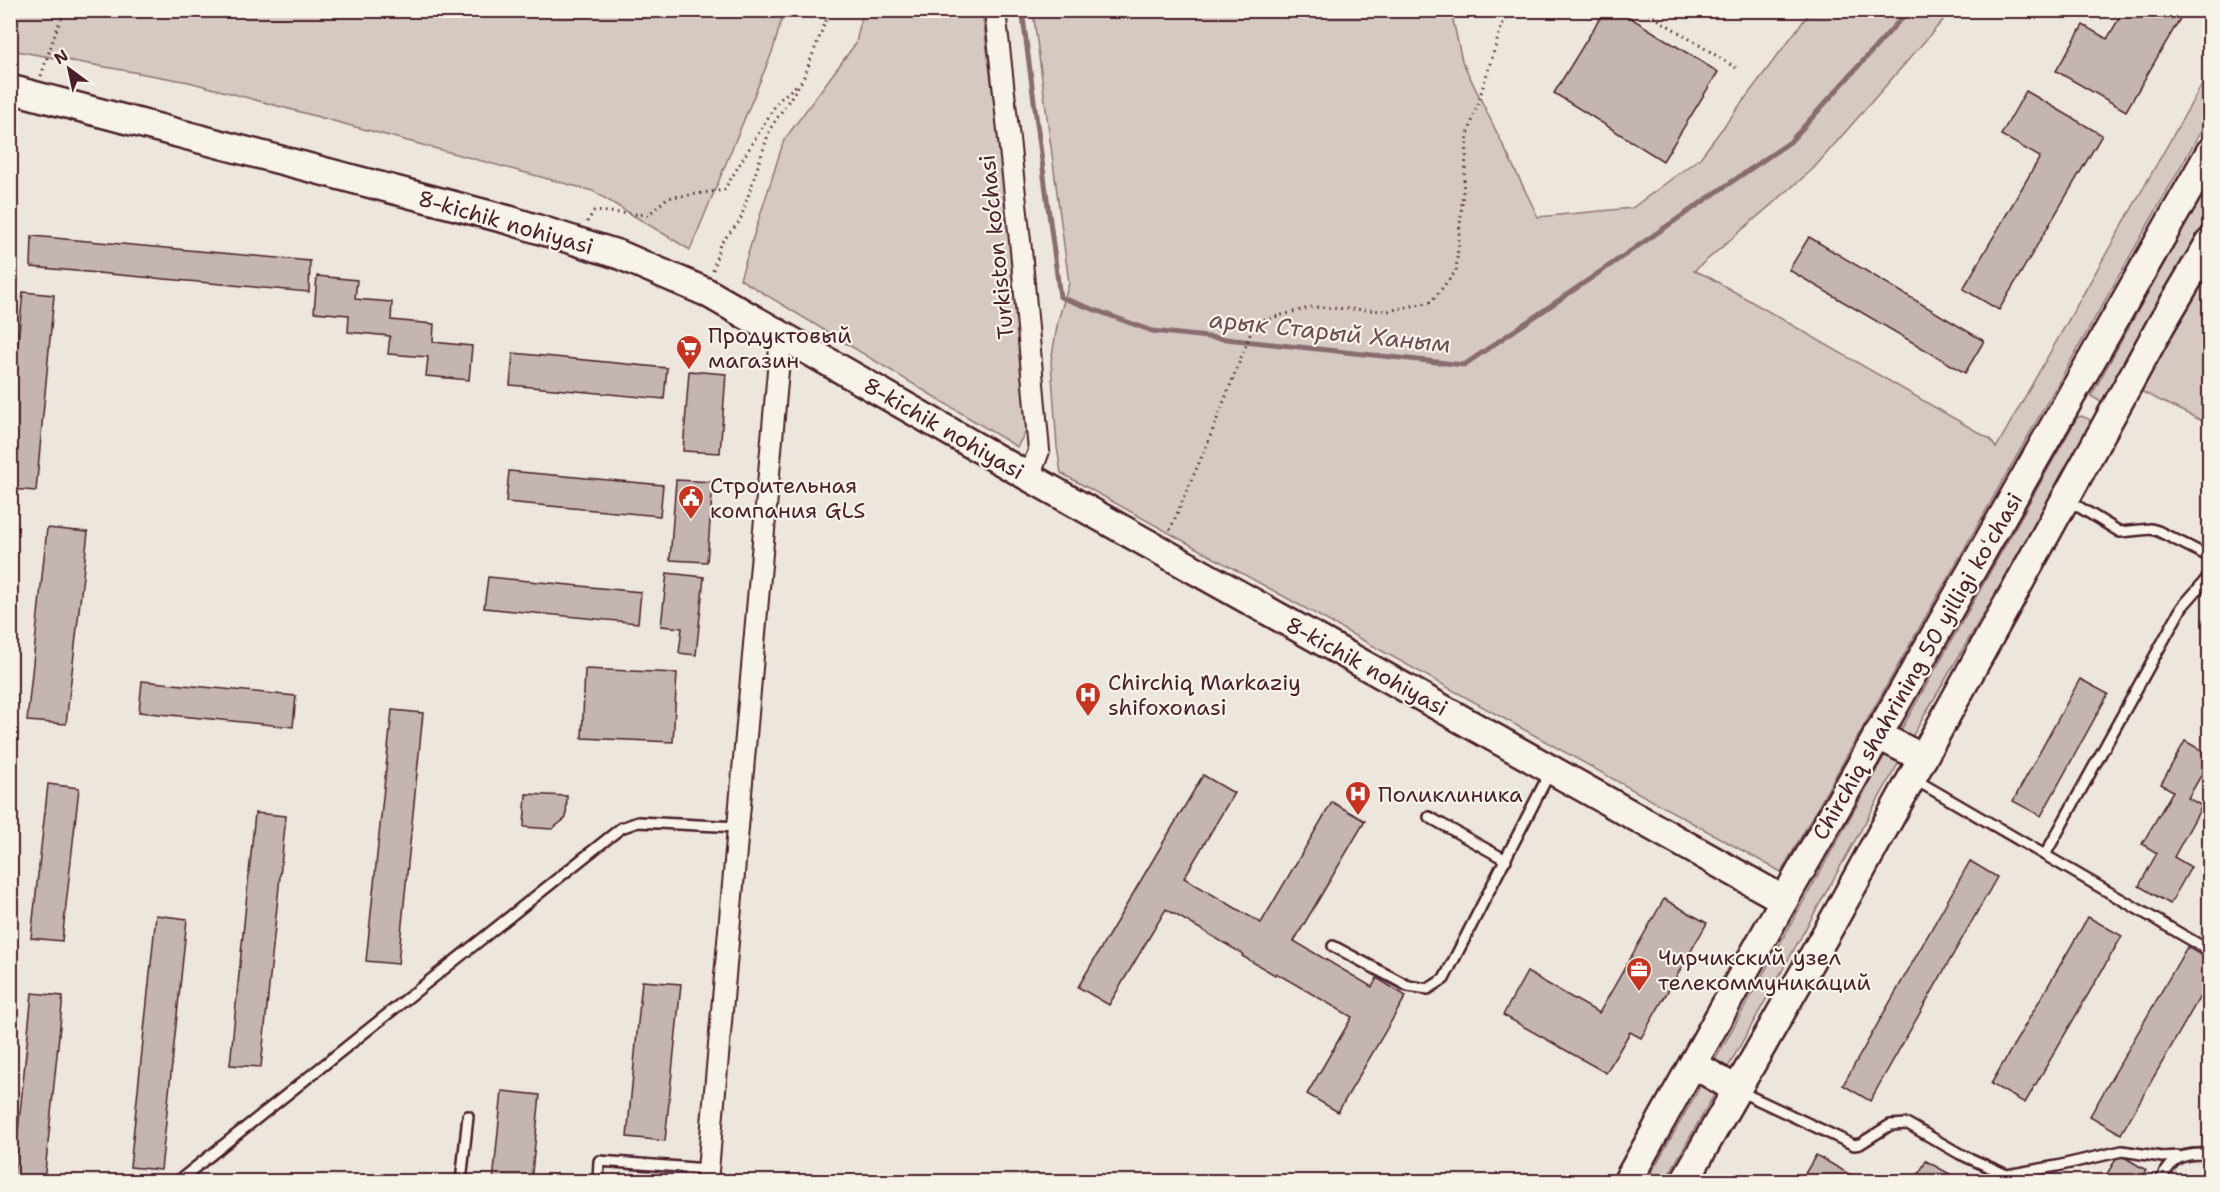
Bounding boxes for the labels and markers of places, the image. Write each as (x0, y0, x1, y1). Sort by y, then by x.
place label: Продуктовый магазин (708, 321, 852, 375)
supermarket icon: Продуктовый магазин (674, 333, 704, 371)
place label: Строительная компания GLS (710, 471, 866, 525)
public building icon: Строительная компания GLS (676, 483, 706, 521)
place label: Chirchiq Markaziy shifoxonasi (1108, 668, 1301, 722)
hospital icon: Chirchiq Markaziy shifoxonasi (1073, 680, 1103, 718)
hospital icon: Поликлиника (1343, 779, 1373, 817)
place label: Поликлиника (1378, 780, 1523, 809)
place label: Чирчикский узел телекоммуникаций (1658, 943, 1871, 997)
office icon: Чирчикский узел телекоммуникаций (1624, 955, 1654, 993)

